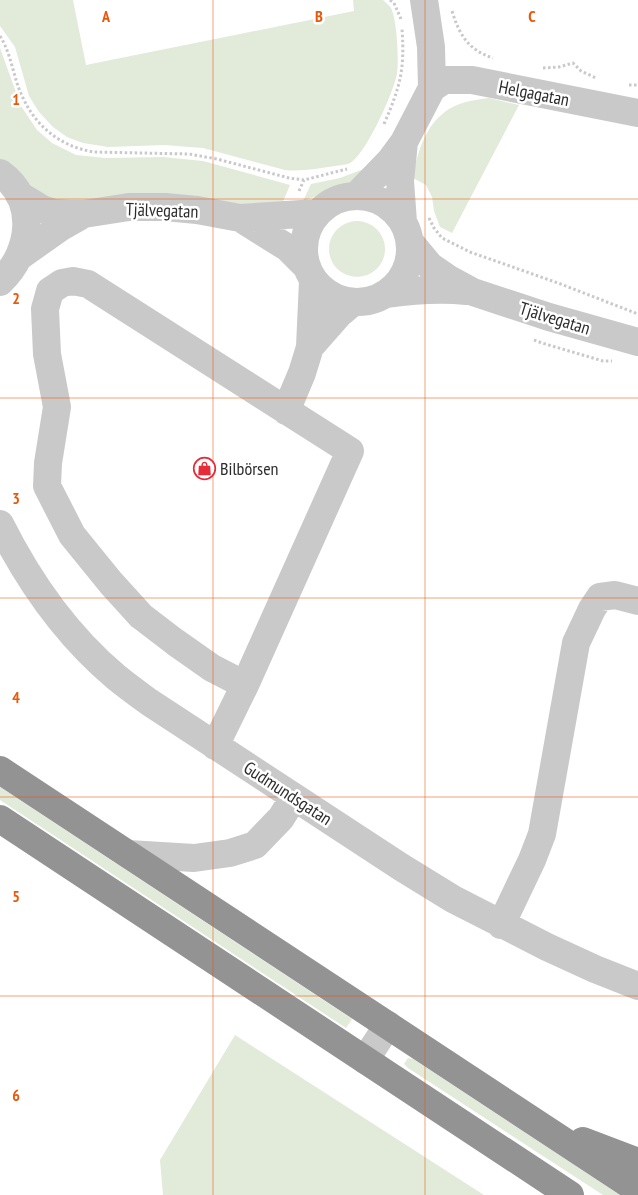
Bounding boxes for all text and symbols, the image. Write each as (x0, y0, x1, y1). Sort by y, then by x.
text: A (101, 6, 111, 26)
text: B (315, 6, 323, 26)
text: C (528, 6, 536, 26)
street label: Helgagatan (497, 75, 571, 111)
text: 1 (12, 89, 20, 109)
street label: Tjälvegatan (125, 197, 199, 223)
text: 2 (12, 288, 20, 308)
street label: Tjälvegatan (517, 296, 593, 340)
shop icon: Bilbörsen (192, 456, 216, 480)
place label: Bilbörsen (220, 457, 279, 480)
text: 3 (12, 488, 20, 508)
text: 4 (12, 687, 20, 707)
street label: Gudmundsgatan (239, 756, 337, 830)
text: 5 (12, 886, 20, 906)
text: 6 (12, 1085, 20, 1105)

